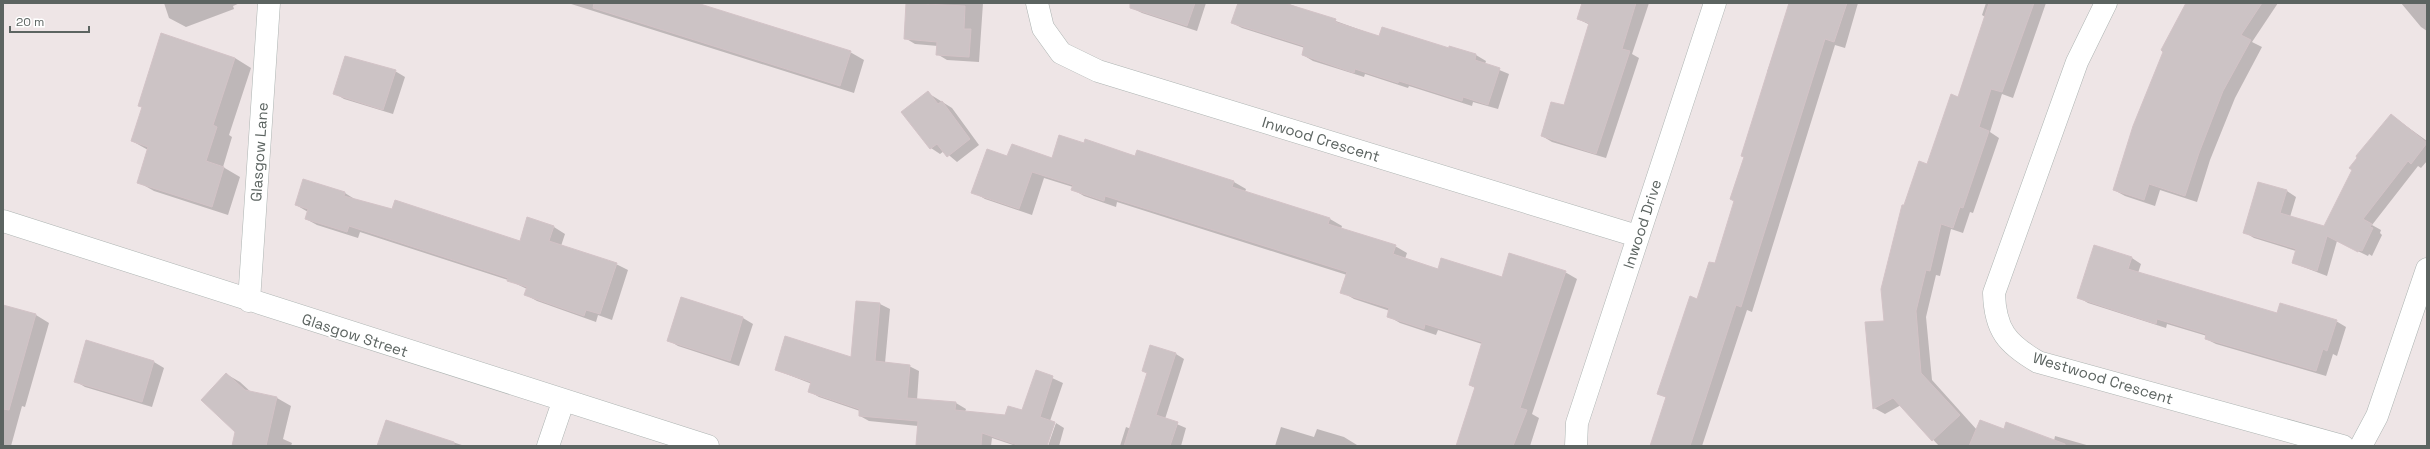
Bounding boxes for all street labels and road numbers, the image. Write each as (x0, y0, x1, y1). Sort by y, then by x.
street label: Glasgow Lane (246, 102, 272, 202)
street label: Inwood Crescent (1260, 112, 1382, 166)
street label: Inwood Drive (1619, 177, 1665, 271)
street label: Glasgow Street (300, 309, 411, 361)
street label: Westwood Crescent (2030, 348, 2176, 408)

